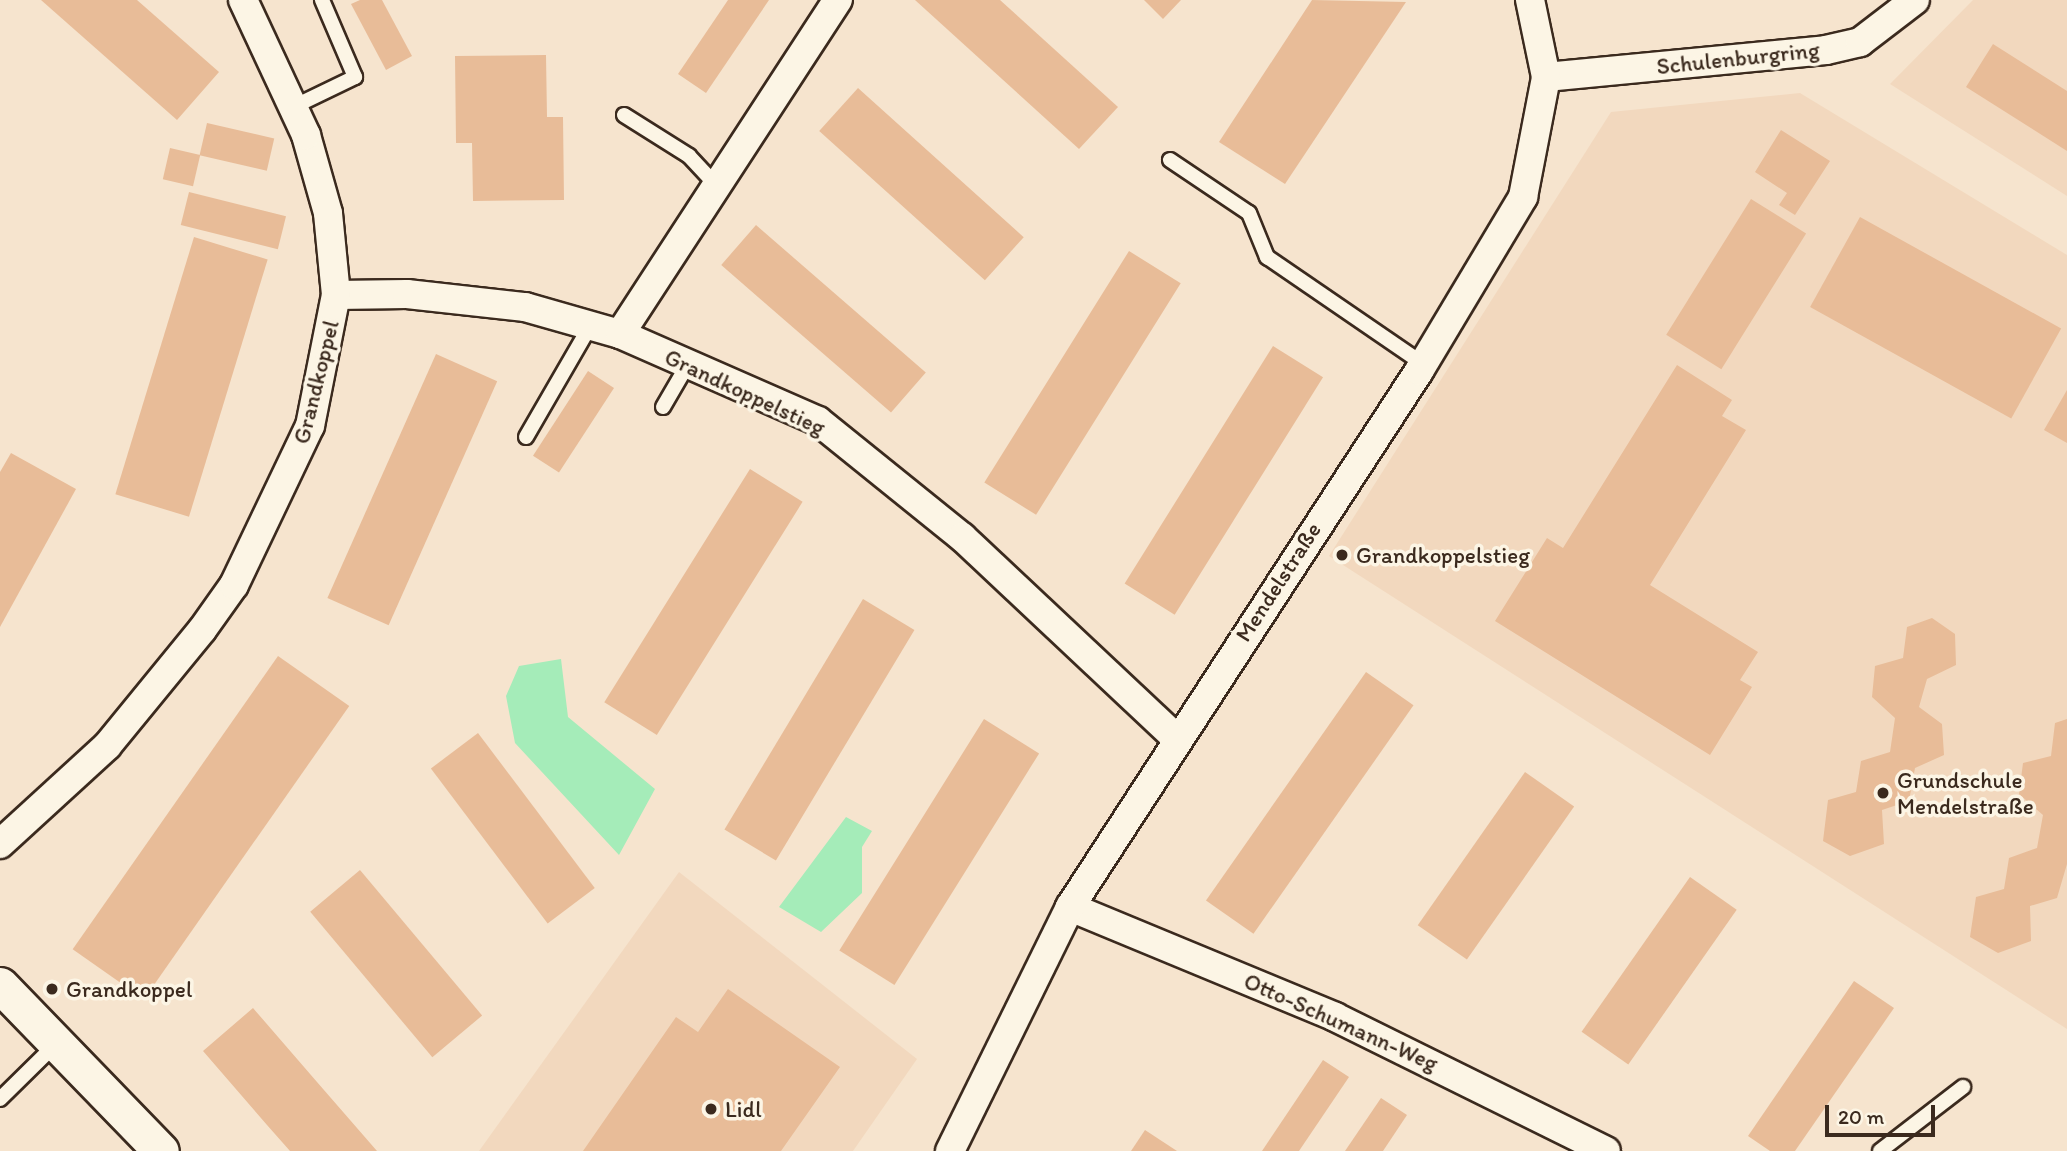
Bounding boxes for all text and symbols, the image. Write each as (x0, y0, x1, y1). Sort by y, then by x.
street label: Schulenburgring (1655, 36, 1821, 80)
street label: Grandkoppel (287, 317, 345, 447)
street label: Grandkoppelstieg (660, 343, 830, 441)
street label: Mendelstraße (1229, 517, 1327, 647)
place label: Grandkoppelstieg (1356, 541, 1530, 569)
marker: Grandkoppelstieg (1334, 547, 1350, 563)
place label: Grundschule Mendelstraße (1897, 766, 2034, 820)
marker: Grundschule Mendelstraße (1875, 785, 1891, 801)
street label: Otto-Schumann-Weg (1240, 967, 1442, 1077)
place label: Grandkoppel (66, 975, 192, 1003)
marker: Grandkoppel (44, 981, 60, 997)
scale bar (1829, 1092, 1939, 1136)
place label: Lidl (725, 1095, 762, 1123)
marker: Lidl (703, 1101, 719, 1117)
text: 20 m (1838, 1104, 1884, 1129)

